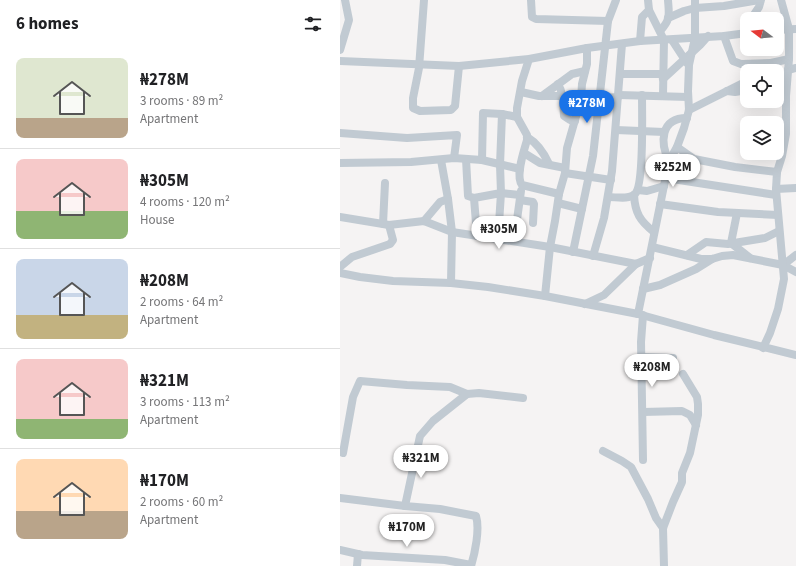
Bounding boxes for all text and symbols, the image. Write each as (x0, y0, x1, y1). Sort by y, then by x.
text: 6 homes (16, 12, 78, 36)
north arrow (740, 12, 784, 56)
map controls (740, 12, 784, 160)
icon: filters (302, 13, 324, 35)
button: locate (740, 64, 784, 108)
text: ₦278M (140, 68, 189, 92)
icon: home (48, 74, 96, 122)
pin: ₦278M (559, 90, 615, 124)
text: 3 rooms · 89 m² (140, 92, 223, 110)
text: ₦278M (568, 94, 606, 112)
text: Apartment (140, 110, 198, 128)
button: layers (740, 116, 784, 160)
pin: ₦252M (645, 154, 701, 188)
text: ₦252M (654, 158, 692, 176)
text: ₦305M (140, 169, 189, 193)
icon: home (48, 175, 96, 223)
text: 4 rooms · 120 m² (140, 193, 230, 211)
text: House (140, 211, 175, 229)
pin: ₦305M (471, 216, 527, 250)
text: ₦305M (480, 220, 518, 238)
text: ₦208M (140, 269, 189, 293)
icon: home (48, 275, 96, 323)
text: 2 rooms · 64 m² (140, 293, 223, 311)
text: Apartment (140, 311, 198, 329)
pin: ₦208M (624, 354, 680, 388)
text: ₦208M (633, 358, 671, 376)
text: ₦321M (140, 369, 189, 393)
icon: home (48, 375, 96, 423)
text: 3 rooms · 113 m² (140, 393, 230, 411)
text: Apartment (140, 411, 198, 429)
pin: ₦321M (393, 445, 449, 479)
text: ₦321M (402, 449, 440, 467)
text: ₦170M (140, 469, 189, 493)
icon: home (48, 475, 96, 523)
text: 2 rooms · 60 m² (140, 493, 223, 511)
text: Apartment (140, 511, 198, 529)
pin: ₦170M (379, 514, 435, 548)
text: ₦170M (388, 518, 426, 536)

